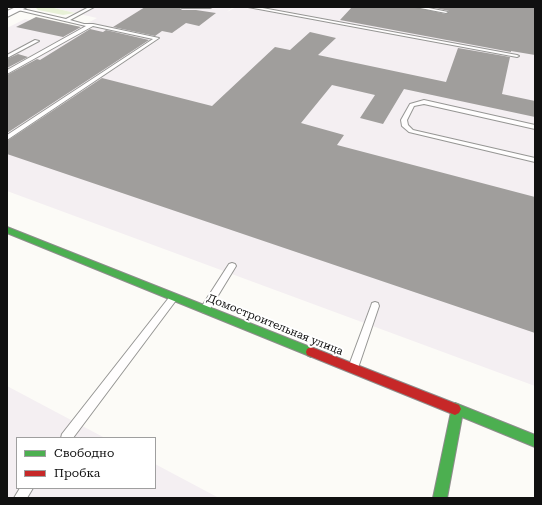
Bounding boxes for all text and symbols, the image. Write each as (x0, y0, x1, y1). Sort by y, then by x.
street label: Домостроительная улица (205, 292, 345, 358)
legend (16, 437, 156, 489)
text: Свободно (54, 446, 114, 460)
text: Пробка (54, 466, 100, 480)

